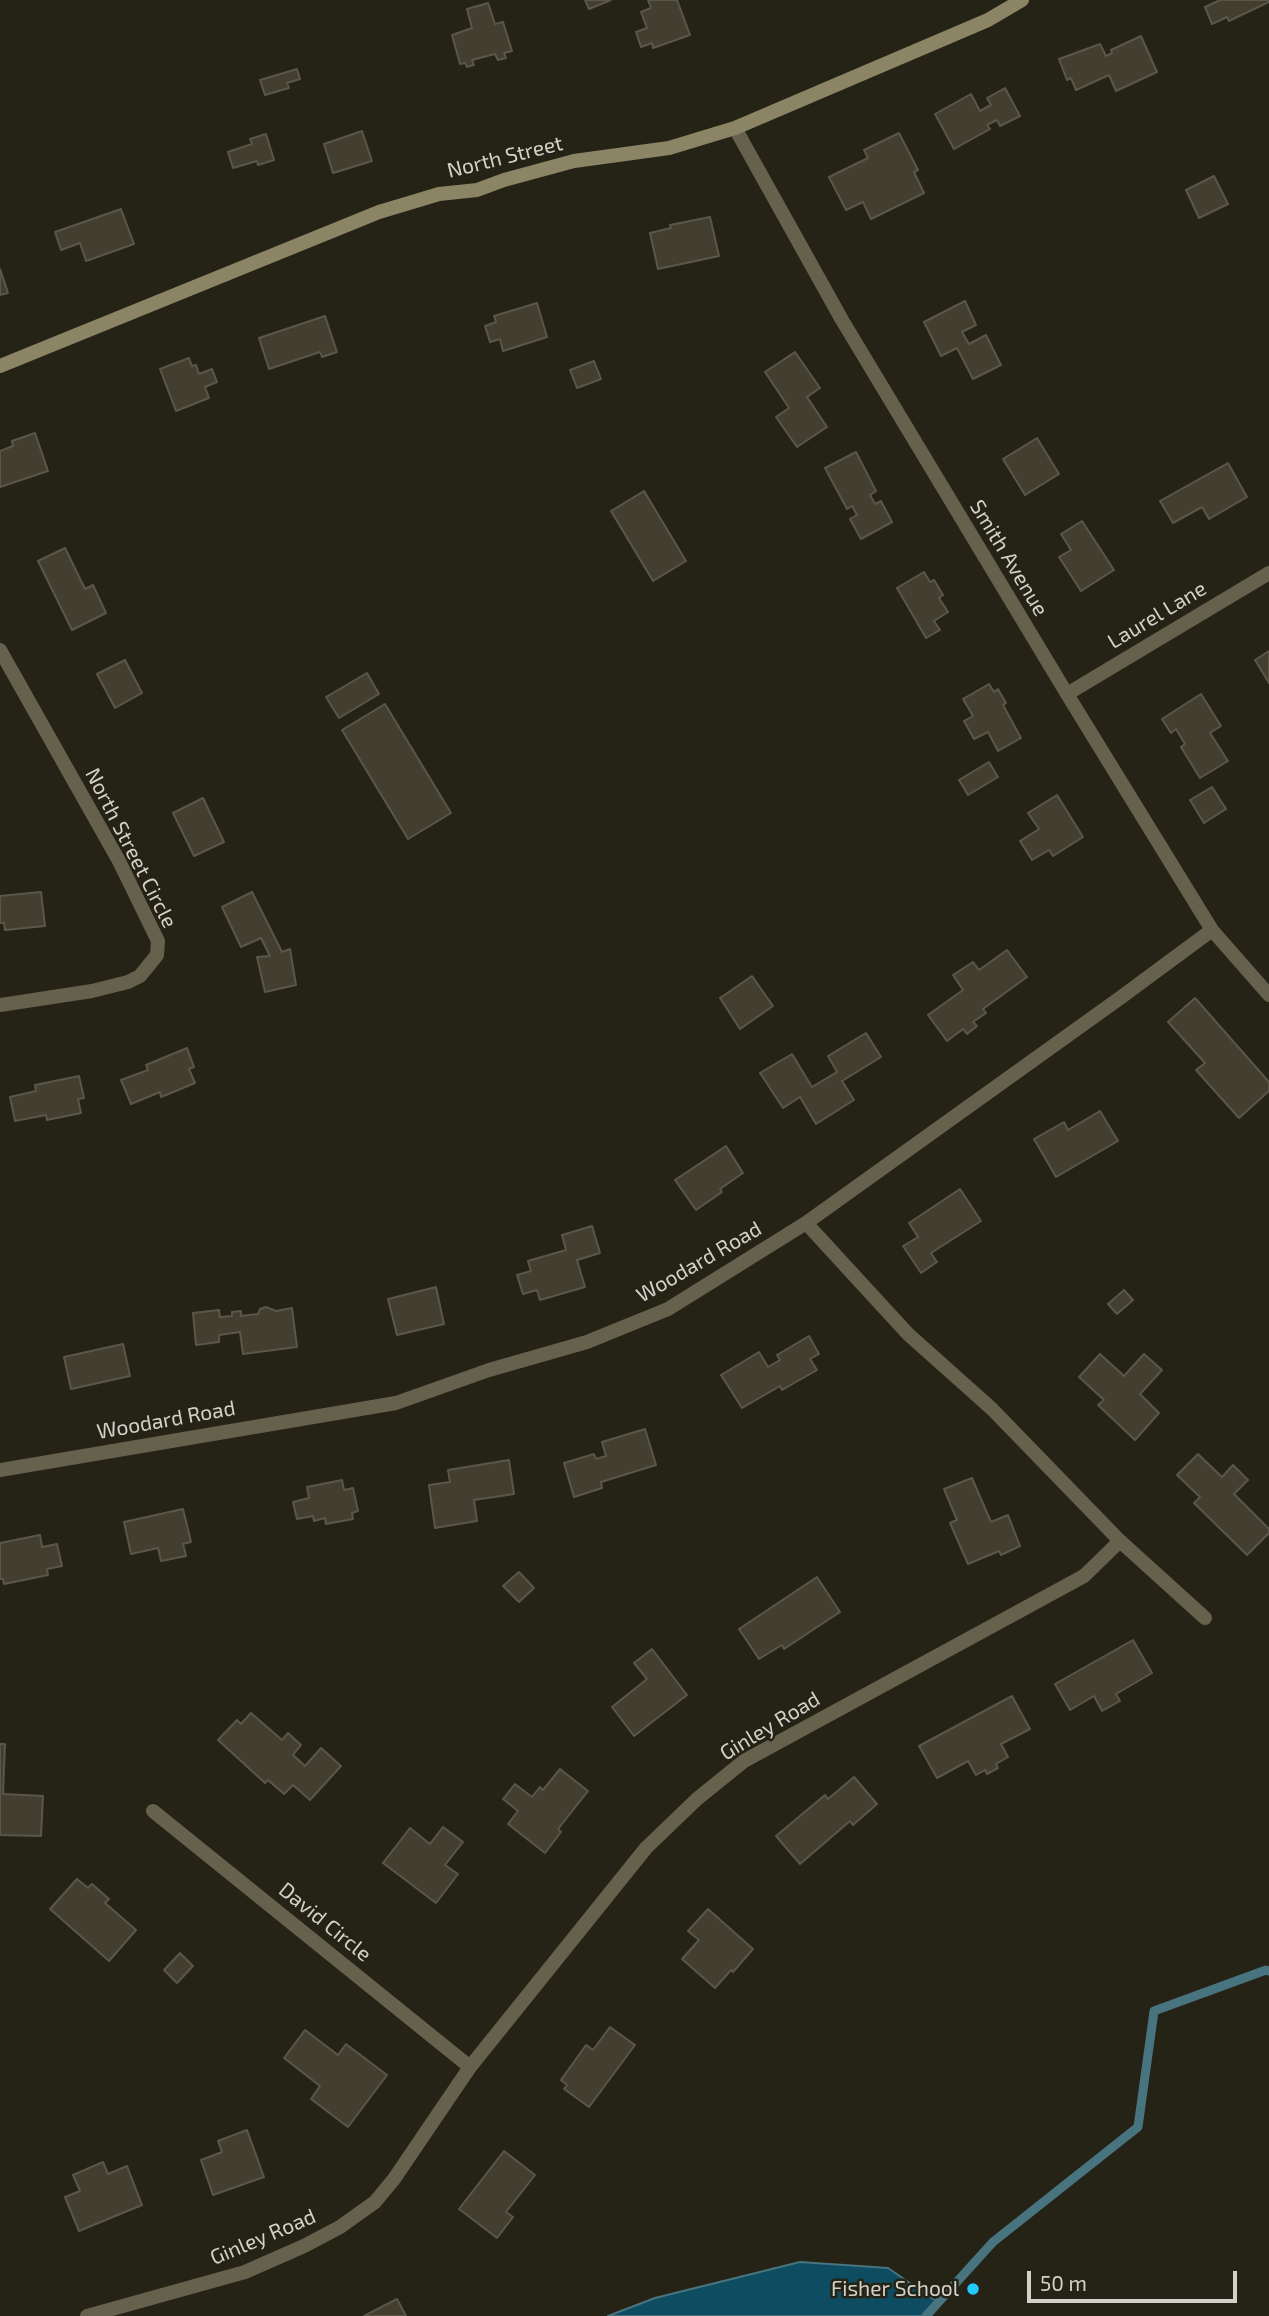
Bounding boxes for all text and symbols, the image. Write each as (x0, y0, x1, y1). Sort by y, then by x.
street label: North Street (445, 130, 565, 184)
street label: Smith Avenue (965, 496, 1053, 620)
street label: Laurel Lane (1103, 576, 1211, 654)
street label: North Street Circle (80, 764, 182, 932)
street label: Woodard Road (632, 1216, 766, 1308)
street label: Woodard Road (95, 1395, 237, 1445)
street label: Ginley Road (715, 1686, 825, 1766)
street label: David Circle (274, 1877, 376, 1967)
street label: Ginley Road (206, 2203, 320, 2271)
scale bar (1031, 2256, 1241, 2300)
text: 50 m (1040, 2270, 1087, 2295)
place label: Fisher School (831, 2276, 959, 2302)
marker: Fisher School (965, 2281, 981, 2297)

